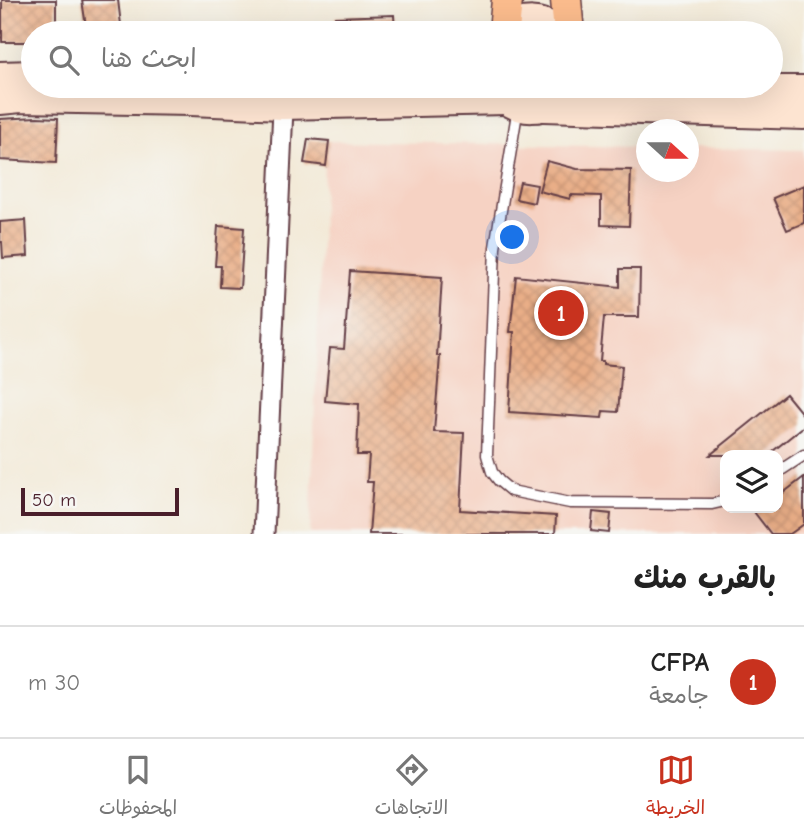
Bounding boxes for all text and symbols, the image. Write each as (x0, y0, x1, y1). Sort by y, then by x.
search box (21, 21, 783, 98)
icon: search (45, 41, 83, 79)
text: ابحث هنا (101, 44, 197, 74)
north arrow (636, 119, 699, 182)
your location (495, 220, 529, 254)
pin: 1 (538, 287, 584, 339)
map controls (720, 450, 783, 513)
button: layers (720, 450, 783, 513)
scale bar (21, 485, 178, 517)
text: 50 m (32, 489, 76, 511)
text: بالقرب منك (634, 561, 776, 596)
text: CFPA (651, 648, 709, 678)
text: 30 m (28, 669, 80, 696)
text: 1 (748, 669, 758, 696)
text: جامعة (649, 682, 709, 709)
tab: المحفوظات (99, 751, 177, 824)
tab: الاتجاهات (375, 751, 448, 824)
tab: الخريطة (646, 751, 705, 824)

